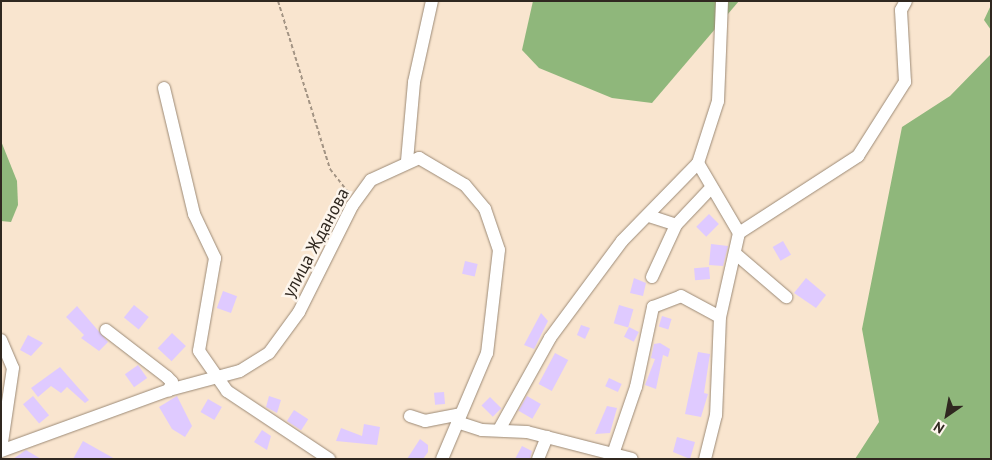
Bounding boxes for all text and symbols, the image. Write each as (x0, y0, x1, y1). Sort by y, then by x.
street label: улица Жданова (278, 184, 354, 302)
north arrow (922, 390, 972, 440)
text: N (930, 418, 948, 438)

